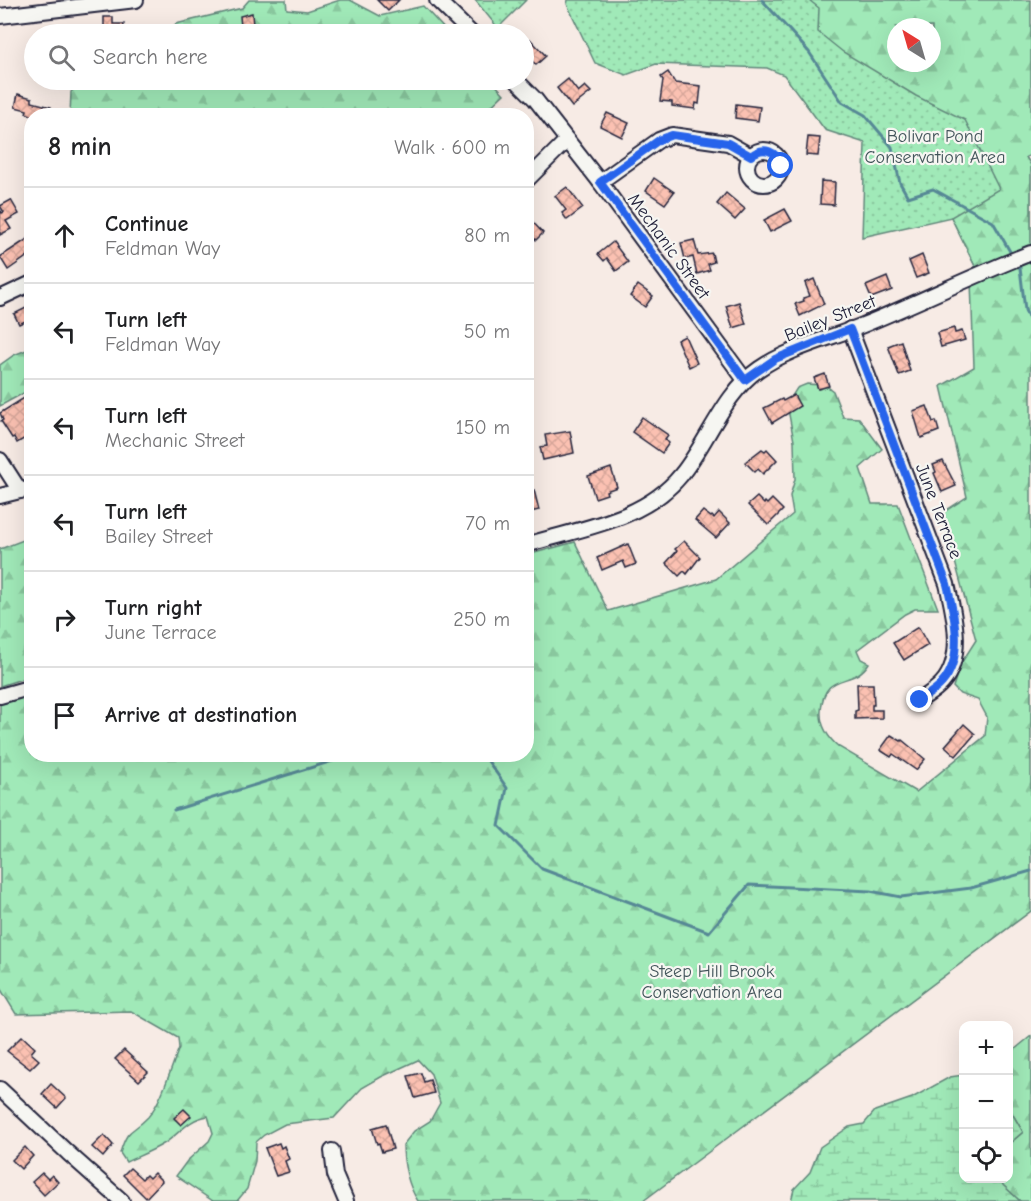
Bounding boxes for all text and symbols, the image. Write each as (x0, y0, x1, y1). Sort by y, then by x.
north arrow (887, 18, 941, 72)
search box (24, 24, 534, 90)
icon: search (45, 41, 78, 74)
text: Search here (93, 44, 208, 70)
park label: Bolivar Pond Conservation Area (865, 126, 1005, 168)
text: 8 min (48, 132, 112, 162)
text: Walk · 600 m (394, 136, 510, 159)
route start (767, 152, 793, 178)
street label: Mechanic Street (623, 189, 714, 304)
text: Continue (105, 211, 188, 237)
icon: ahead (48, 219, 81, 252)
text: 80 m (464, 224, 510, 247)
text: Feldman Way (105, 237, 220, 260)
street label: Bailey Street (781, 290, 880, 346)
text: Turn left (105, 307, 187, 333)
icon: left (48, 315, 81, 348)
text: 50 m (464, 320, 510, 343)
text: Feldman Way (105, 333, 220, 356)
text: Turn left (105, 403, 187, 429)
icon: left (48, 411, 81, 444)
text: 150 m (456, 416, 510, 439)
text: Mechanic Street (105, 429, 244, 452)
street label: June Terrace (911, 461, 966, 562)
text: Turn left (105, 499, 187, 525)
icon: left (48, 507, 81, 540)
text: 70 m (465, 512, 510, 535)
text: Bailey Street (105, 525, 212, 548)
text: Turn right (105, 595, 202, 621)
icon: right (48, 603, 81, 636)
text: 250 m (453, 608, 510, 631)
text: June Terrace (105, 621, 216, 644)
route end (906, 686, 932, 712)
icon: arrive (48, 699, 81, 732)
text: Arrive at destination (105, 702, 297, 728)
park label: Steep Hill Brook Conservation Area (642, 961, 782, 1003)
map controls (959, 1021, 1013, 1183)
button: + (959, 1021, 1013, 1075)
button: − (959, 1075, 1013, 1129)
button: locate (959, 1129, 1013, 1183)

